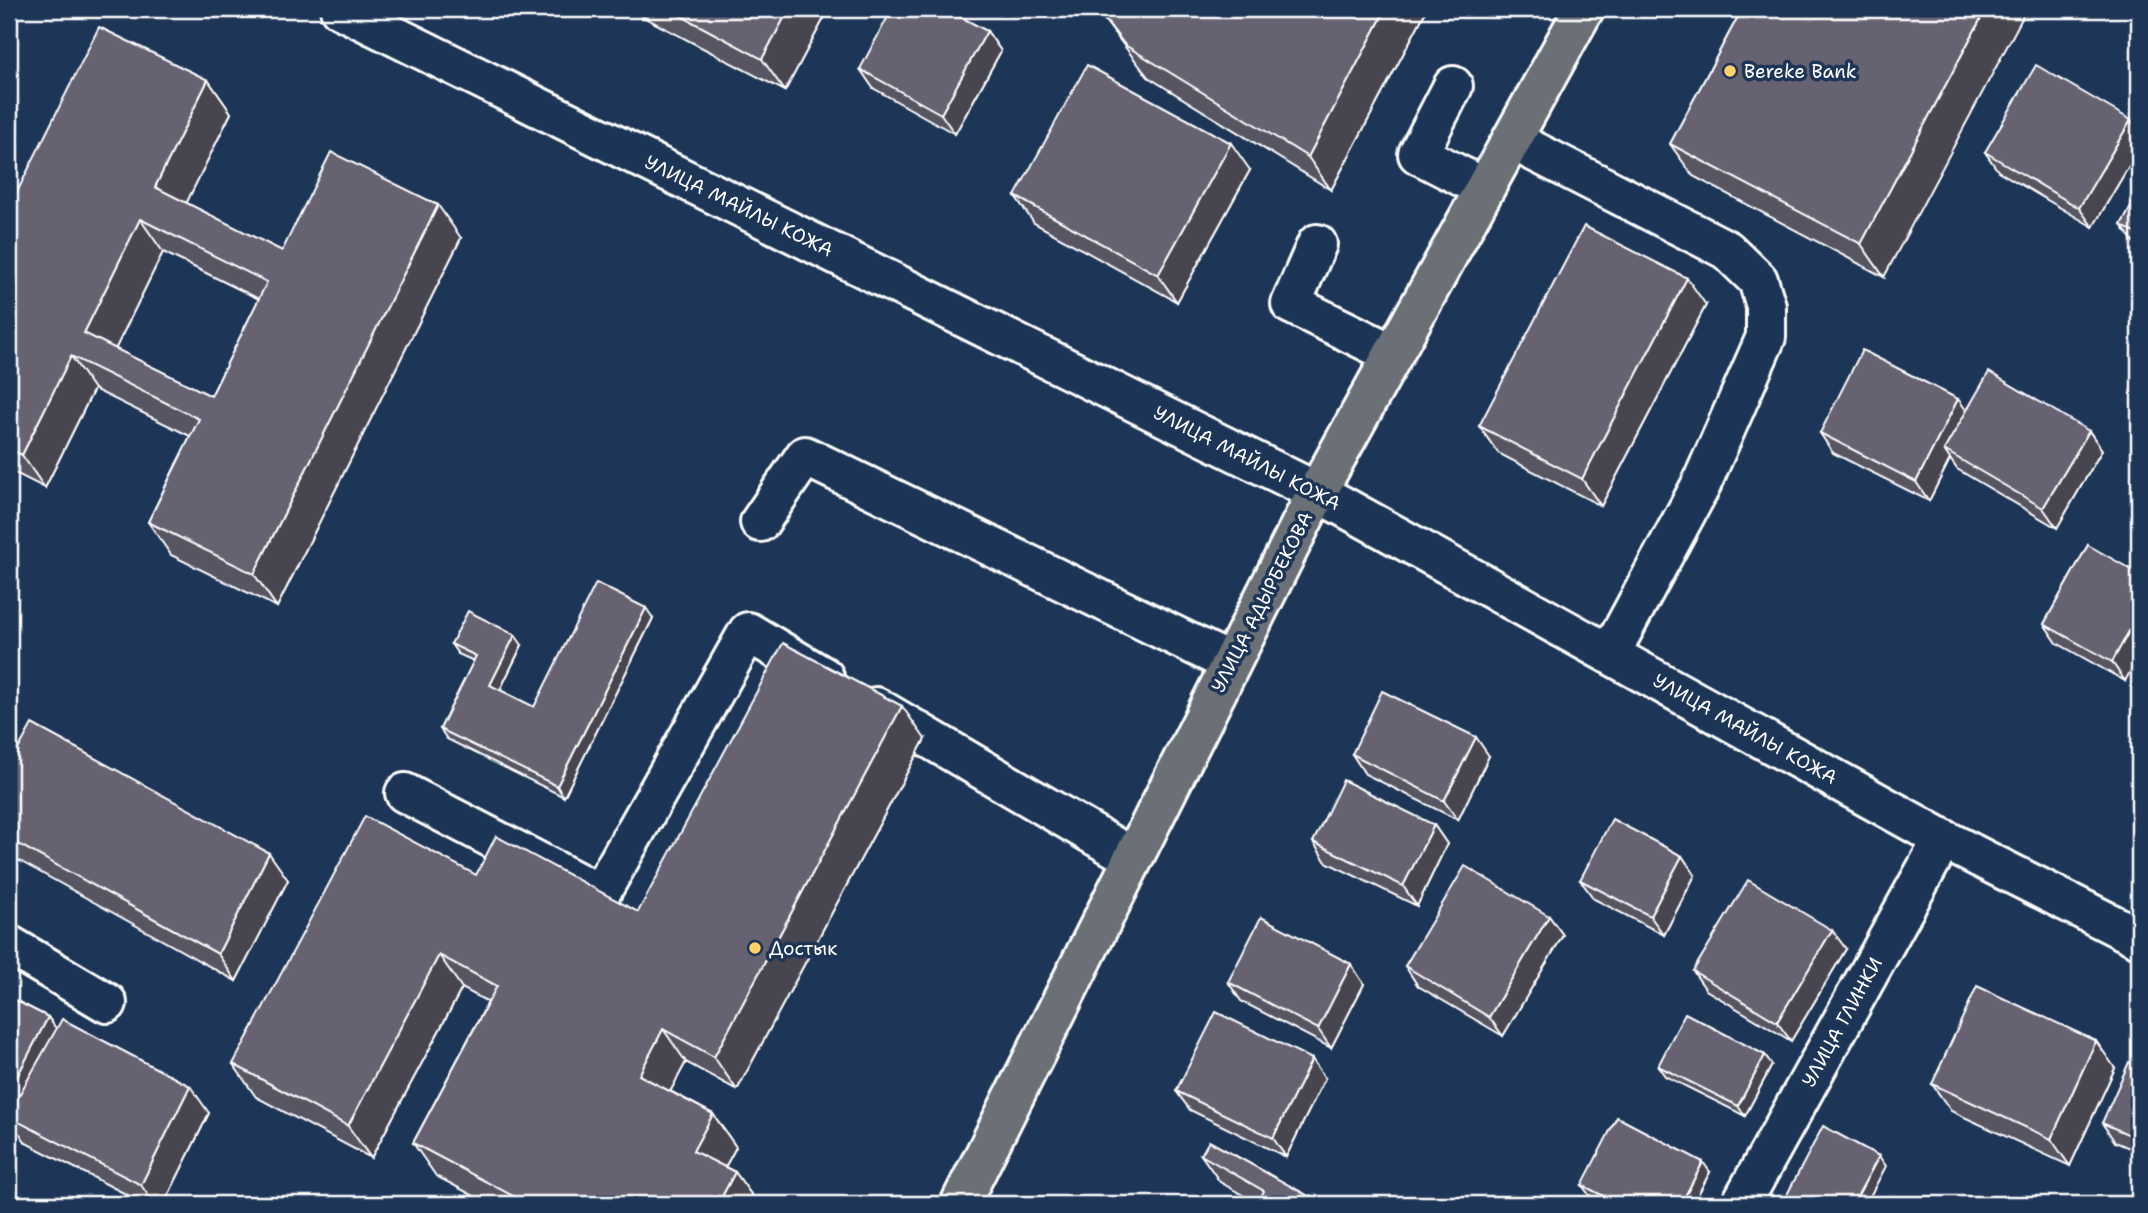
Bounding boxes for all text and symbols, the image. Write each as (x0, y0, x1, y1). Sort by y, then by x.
place label: Bereke Bank (1744, 59, 1857, 84)
marker: Bereke Bank (1722, 63, 1738, 79)
street label: УЛИЦА МАЙЛЫ КОЖА (641, 149, 838, 263)
street label: УЛИЦА МАЙЛЫ КОЖА (1149, 400, 1345, 516)
street label: УЛИЦА АДЫРБЕКОВА (1206, 507, 1319, 697)
street label: УЛИЦА МАЙЛЫ КОЖА (1649, 668, 1842, 790)
place label: Достык (769, 936, 837, 961)
marker: Достык (747, 940, 763, 956)
street label: УЛИЦА ГЛИНКИ (1796, 953, 1888, 1091)

